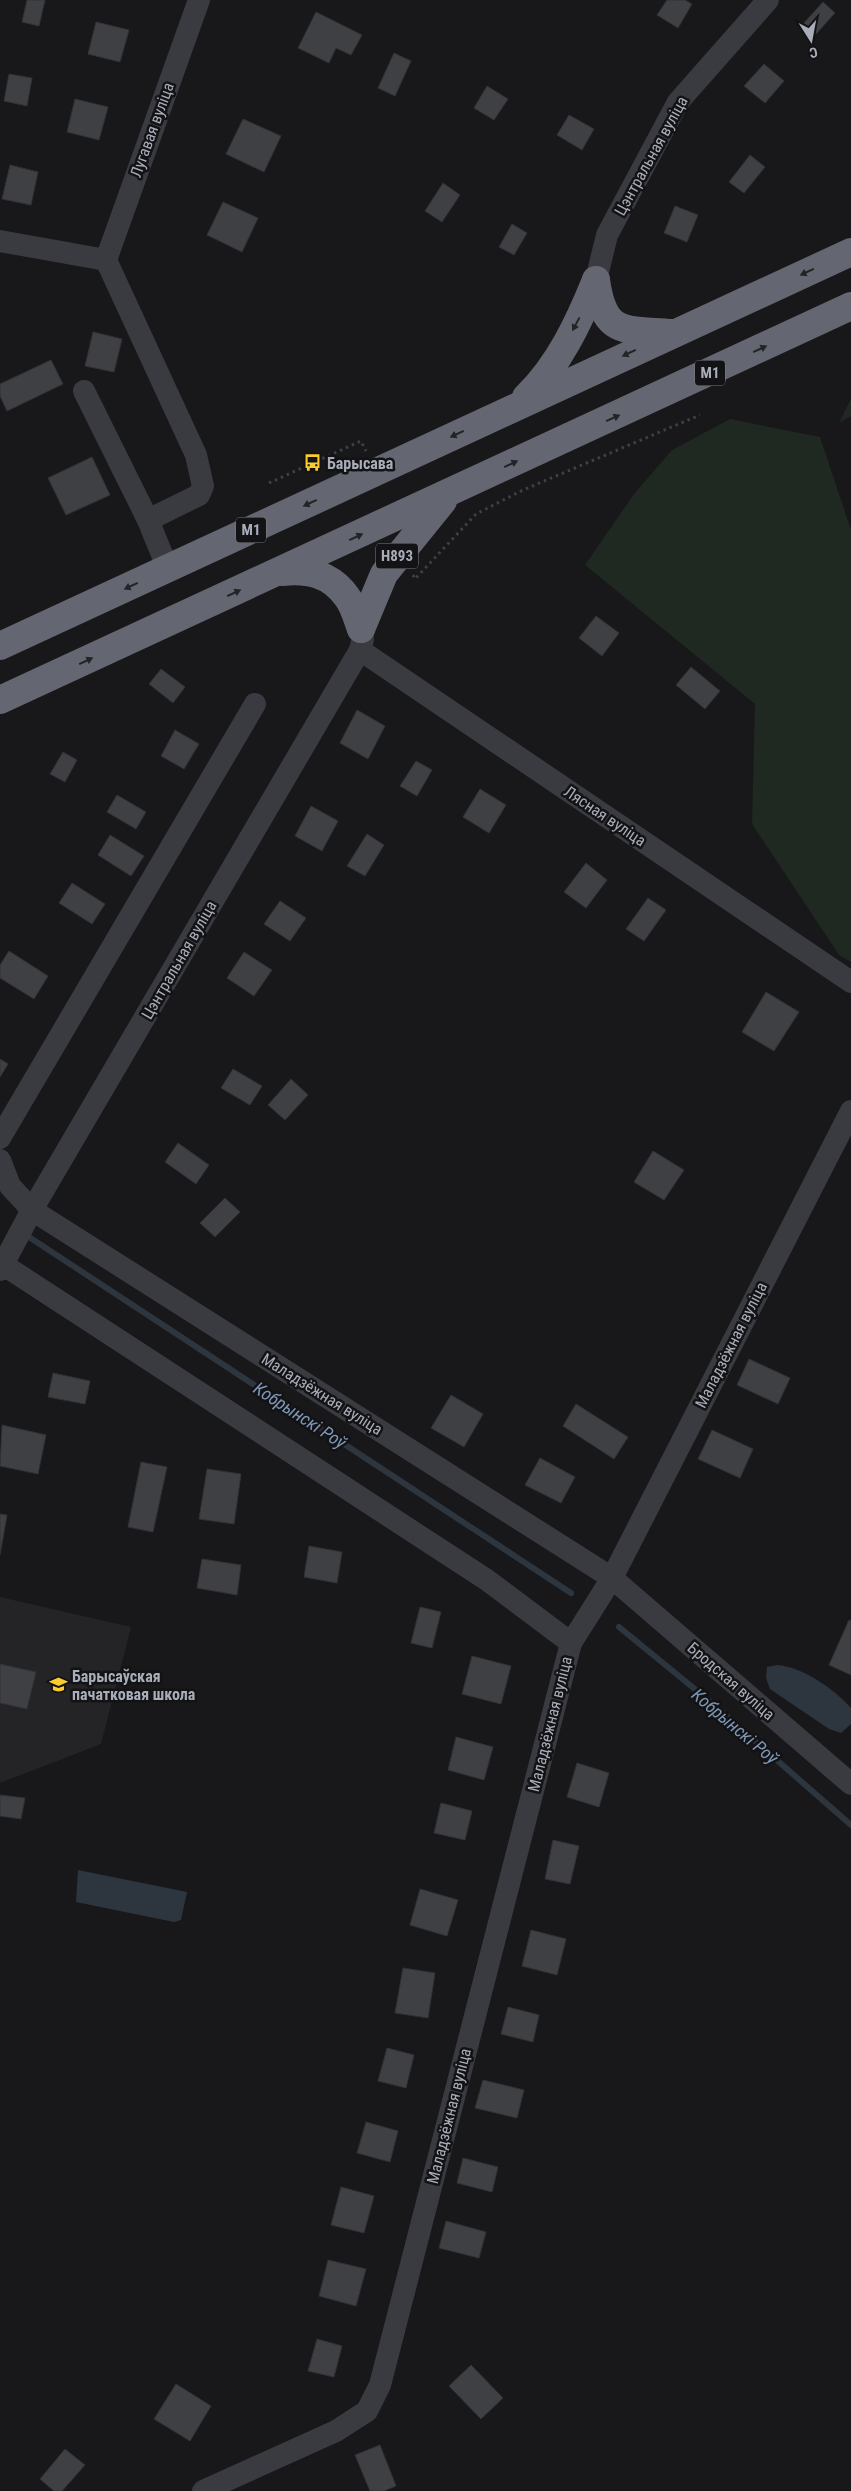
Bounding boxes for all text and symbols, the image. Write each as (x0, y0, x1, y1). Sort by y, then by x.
north arrow (786, 15, 836, 65)
text: С (808, 44, 819, 61)
street label: Лугавая вуліца (126, 80, 178, 180)
street label: Цэнтральная вуліца (610, 93, 692, 219)
one-way arrow (800, 268, 814, 276)
one-way arrow (572, 317, 580, 332)
one-way arrow (753, 345, 767, 353)
one-way arrow (622, 350, 636, 358)
road number: М1 (695, 360, 725, 386)
one-way arrow (606, 413, 620, 421)
one-way arrow (450, 429, 465, 438)
bus stop icon: Барысава (303, 453, 323, 473)
place label: Барысава (327, 454, 394, 473)
one-way arrow (504, 460, 518, 468)
one-way arrow (303, 499, 317, 507)
road number: М1 (236, 518, 266, 542)
one-way arrow (349, 532, 363, 540)
road number: Н893 (376, 544, 418, 568)
one-way arrow (124, 582, 138, 590)
one-way arrow (227, 588, 241, 596)
one-way arrow (79, 656, 93, 664)
street label: Лясная вуліца (561, 782, 649, 850)
street label: Цэнтральная вуліца (137, 897, 221, 1023)
street label: Маладзёжная вуліца (691, 1279, 771, 1411)
street label: Маладзёжная вуліца (258, 1349, 386, 1439)
water label: Кобрынскі Роў (250, 1377, 351, 1453)
street label: Бродская вуліца (684, 1638, 778, 1724)
street label: Маладзёжная вуліца (524, 1654, 576, 1794)
place label: Барысаўская пачатковая школа (72, 1667, 196, 1704)
school or university icon: Барысаўская пачатковая школа (48, 1675, 68, 1695)
water label: Кобрынскі Роў (688, 1684, 783, 1769)
street label: Маладзёжная вуліца (423, 2046, 475, 2186)

